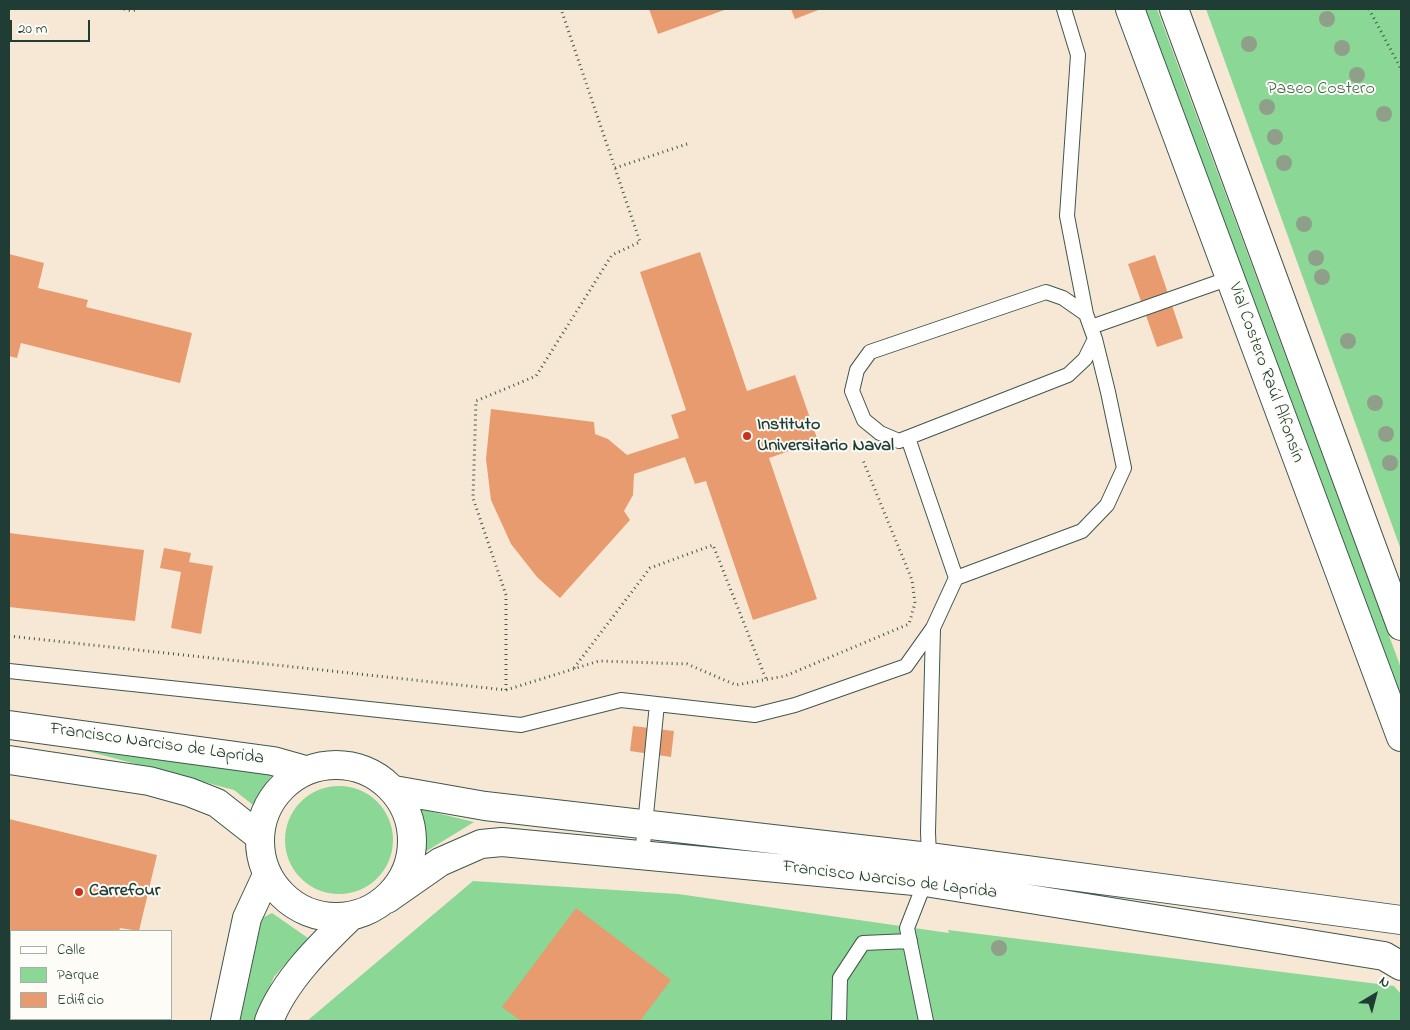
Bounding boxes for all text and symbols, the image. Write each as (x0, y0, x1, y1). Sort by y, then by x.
scale bar (12, 10, 92, 42)
text: 20 m (18, 18, 47, 40)
park label: Paseo Costero (1267, 79, 1375, 101)
street label: Vial Costero Raúl Alfonsín (1222, 280, 1308, 466)
place label: Instituto Universitario Naval (757, 415, 894, 458)
marker: Instituto Universitario Naval (741, 430, 753, 442)
street label: Francisco Narciso de Laprida (49, 719, 265, 771)
street label: Francisco Narciso de Laprida (782, 857, 998, 905)
place label: Carrefour (89, 881, 160, 903)
marker: Carrefour (73, 886, 85, 898)
legend (10, 930, 172, 1020)
text: Calle (57, 939, 85, 961)
text: Parque (57, 964, 99, 986)
north arrow (1350, 970, 1400, 1020)
text: N (1374, 971, 1394, 994)
text: Edificio (57, 989, 104, 1011)

